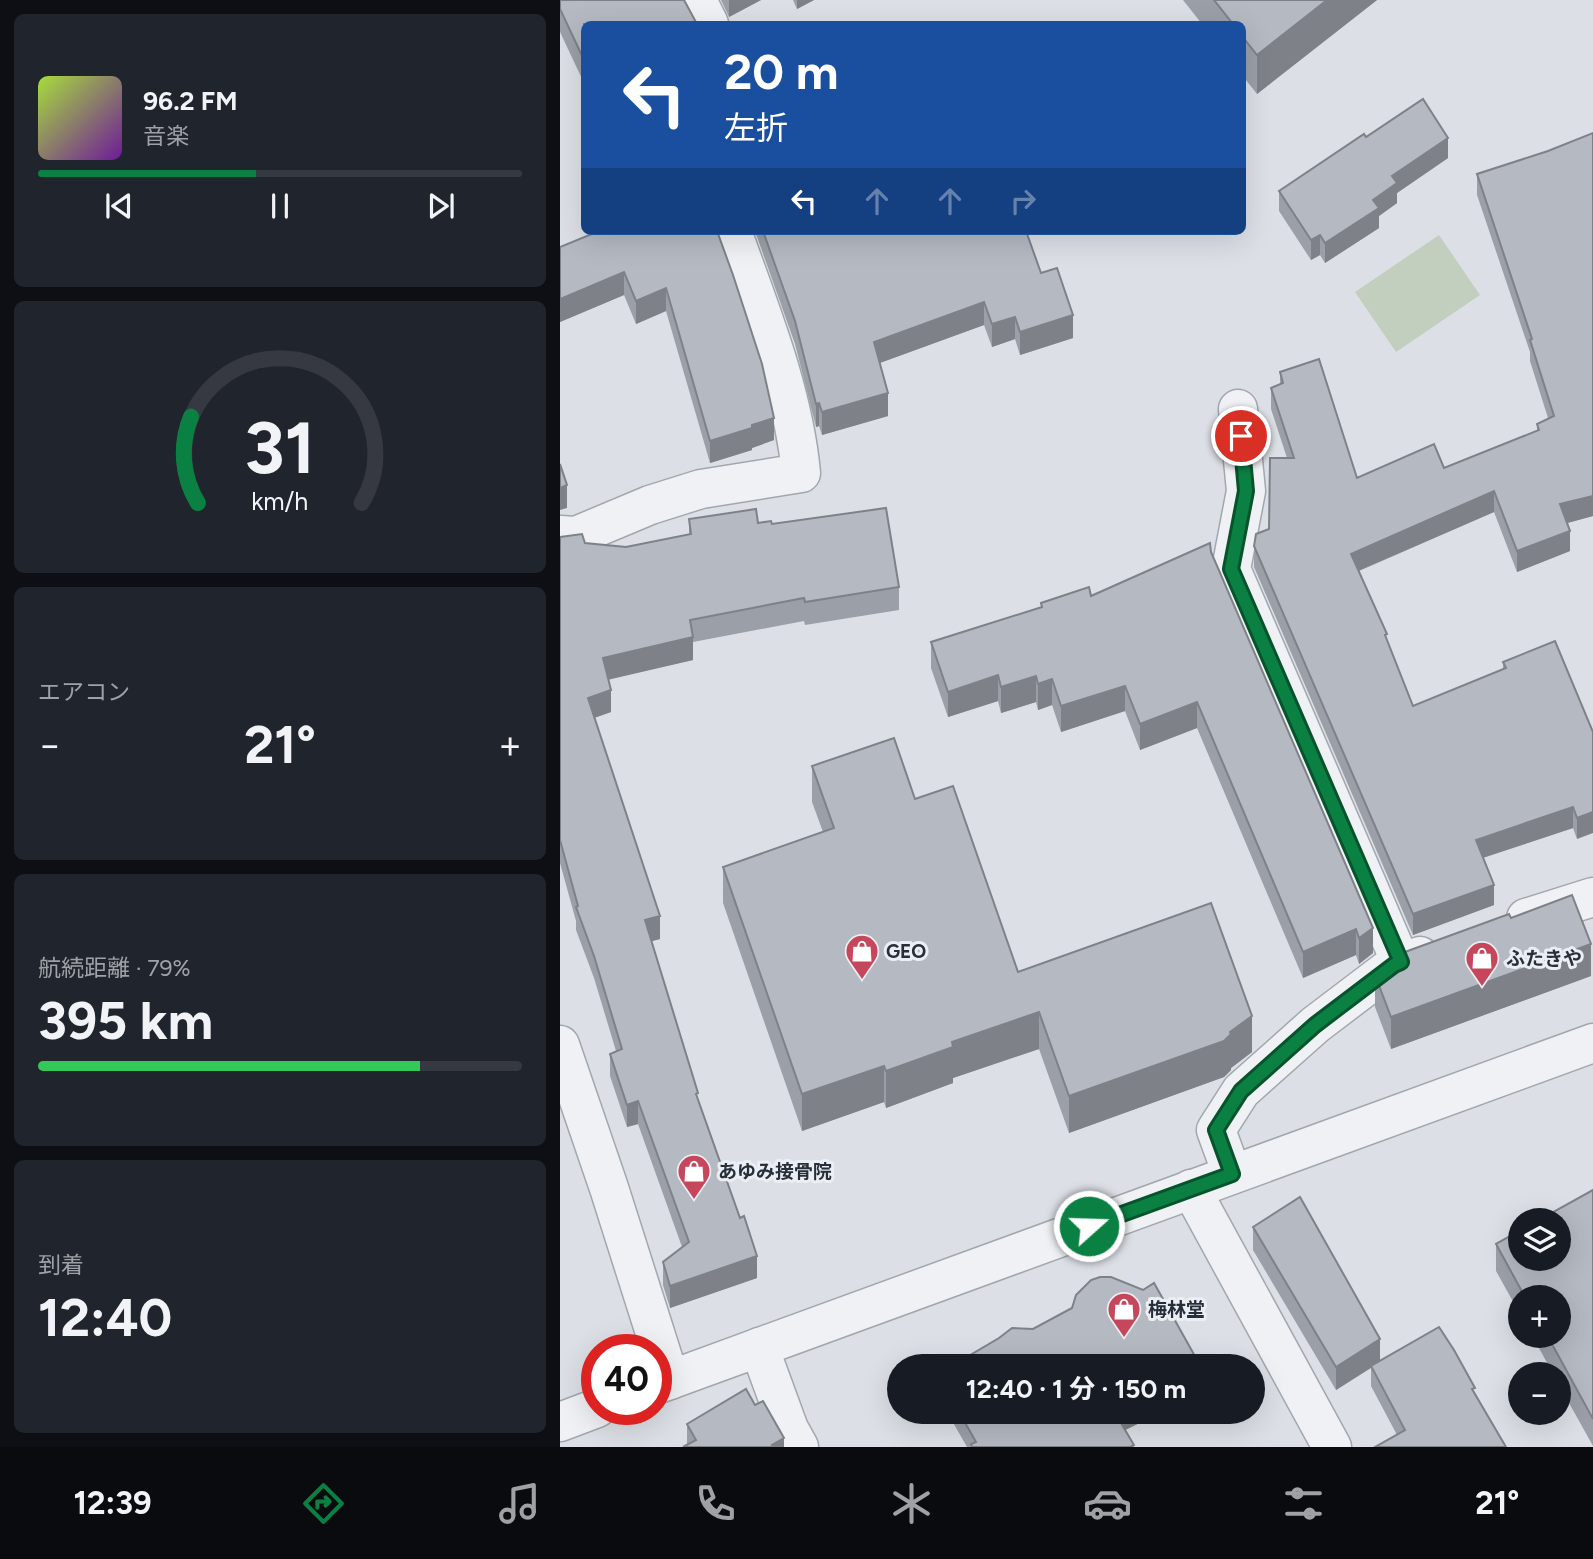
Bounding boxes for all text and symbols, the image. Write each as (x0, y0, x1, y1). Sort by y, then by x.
text: 20 m (724, 42, 839, 101)
icon: left (609, 49, 700, 140)
text: 96.2 FM (143, 85, 238, 117)
text: 左折 (724, 109, 788, 147)
text: 音楽 (143, 122, 189, 150)
icon: left (785, 182, 823, 220)
icon: ahead (858, 182, 896, 220)
icon: ahead (931, 182, 969, 220)
icon: right (1004, 182, 1042, 220)
icon: previous (100, 187, 138, 225)
icon: pause (261, 187, 299, 225)
icon: next (422, 187, 460, 225)
text: 31 (244, 404, 316, 491)
pin (1211, 406, 1271, 466)
icon: arrive (1222, 417, 1260, 455)
text: km/h (251, 486, 309, 516)
text: エアコン (38, 678, 130, 706)
text: 21° (244, 714, 316, 776)
text: − (38, 722, 62, 768)
text: + (498, 722, 522, 768)
shop icon: GEO (843, 932, 881, 981)
shop icon: ふたきや (1463, 939, 1501, 988)
place label: GEO (886, 940, 926, 963)
place label: ふたきや (1506, 947, 1582, 970)
text: 航続距離 · 79% (38, 954, 191, 982)
text: 395 km (38, 990, 213, 1052)
shop icon: あゆみ接骨院 (675, 1152, 713, 1201)
place label: あゆみ接骨院 (718, 1160, 832, 1183)
position arrow (1052, 1189, 1126, 1263)
map controls (1508, 1208, 1571, 1425)
button: layers (1508, 1208, 1571, 1271)
text: 到着 (38, 1251, 84, 1279)
button: + (1508, 1285, 1571, 1348)
text: 12:40 (38, 1287, 172, 1349)
shop icon: 梅林堂 (1105, 1290, 1143, 1339)
place label: 梅林堂 (1148, 1298, 1205, 1321)
speed limit sign: 40 (581, 1334, 672, 1425)
button: − (1508, 1362, 1571, 1425)
text: 12:40 · 1 分 · 150 m (966, 1373, 1186, 1405)
icon: directions (299, 1479, 348, 1528)
icon: music (495, 1479, 544, 1528)
icon: phone (691, 1479, 740, 1528)
icon: climate (887, 1479, 936, 1528)
icon: car (1083, 1479, 1132, 1528)
icon: filters (1279, 1479, 1328, 1528)
text: 12:39 (74, 1484, 152, 1522)
text: 21° (1475, 1484, 1519, 1522)

